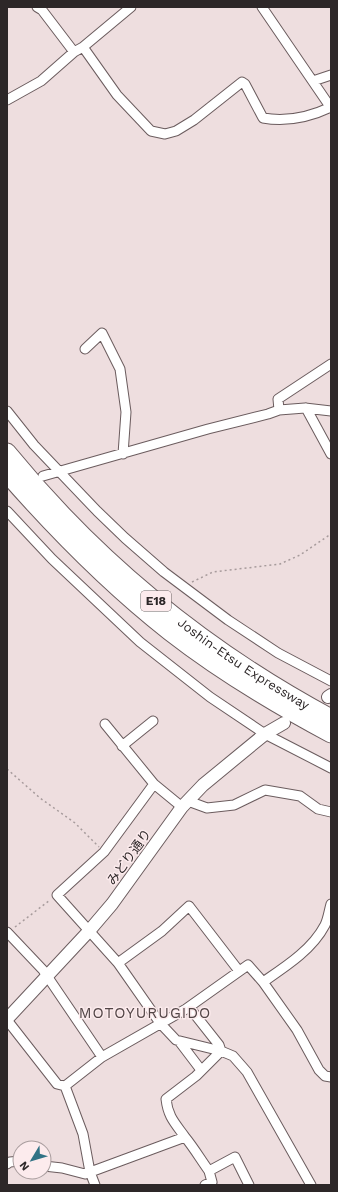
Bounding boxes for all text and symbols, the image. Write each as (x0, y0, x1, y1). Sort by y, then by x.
road number: E18 (141, 591, 171, 611)
street label: Joshin-Etsu Expressway (175, 614, 313, 712)
street label: みどり通り (104, 826, 154, 888)
district label: MOTOYURUGIDO (79, 1004, 211, 1022)
north arrow (12, 1140, 52, 1180)
text: N (17, 1159, 32, 1173)

